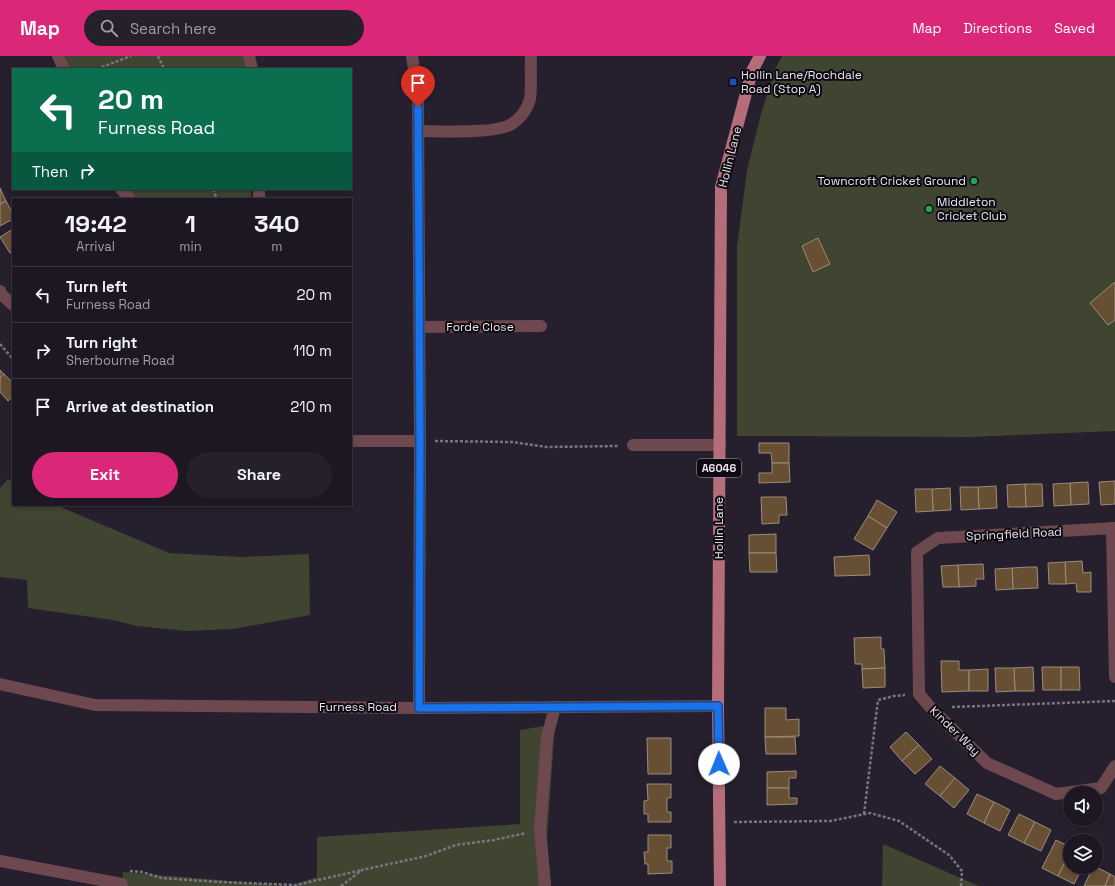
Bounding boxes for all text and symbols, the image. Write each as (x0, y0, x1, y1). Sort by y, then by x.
search box (84, 10, 364, 46)
text: Map (20, 16, 60, 41)
icon: search (98, 17, 120, 39)
text: Search here (130, 19, 216, 38)
text: Map (912, 19, 942, 37)
text: Directions (964, 19, 1032, 37)
text: Saved (1054, 19, 1095, 37)
pin (401, 66, 435, 107)
place label: Hollin Lane/Rochdale Road (Stop A) (741, 67, 862, 97)
icon: arrive (407, 72, 429, 94)
marker: Hollin Lane/Rochdale Road (Stop A) (728, 77, 738, 87)
text: 20 m (98, 81, 164, 117)
icon: left (32, 84, 84, 136)
text: Furness Road (98, 116, 215, 139)
street label: Hollin Lane (715, 125, 745, 189)
icon: right (76, 160, 98, 182)
text: Then (32, 162, 68, 181)
place label: Towncroft Cricket Ground (817, 173, 966, 189)
marker: Towncroft Cricket Ground (969, 176, 979, 186)
place label: Middleton Cricket Club (937, 194, 1007, 224)
marker: Middleton Cricket Club (924, 204, 934, 214)
text: 19:42 (64, 208, 127, 239)
text: 1 (185, 208, 196, 239)
text: 340 (254, 208, 300, 239)
text: Arrival (76, 238, 115, 255)
text: min (179, 238, 202, 255)
text: m (271, 238, 282, 255)
text: Turn left (66, 277, 128, 296)
icon: left (32, 284, 54, 306)
text: 20 m (297, 285, 332, 304)
text: Furness Road (66, 296, 151, 313)
street label: Forde Close (446, 319, 514, 335)
text: Turn right (66, 333, 137, 352)
icon: right (32, 340, 54, 362)
text: 110 m (293, 341, 332, 360)
text: Sherbourne Road (66, 352, 175, 369)
icon: arrive (32, 396, 54, 418)
text: Arrive at destination (66, 397, 214, 416)
text: 210 m (290, 397, 332, 416)
button: Exit (32, 452, 178, 498)
button: Share (186, 452, 332, 498)
road number: A6046 (697, 459, 741, 477)
street label: Hollin Lane (711, 497, 727, 559)
street label: Springfield Road (966, 524, 1062, 544)
street label: Furness Road (319, 699, 397, 715)
street label: Kinder Way (926, 703, 984, 759)
position arrow (698, 743, 740, 785)
map controls (1063, 786, 1103, 874)
button: sound (1063, 786, 1103, 826)
button: layers (1063, 834, 1103, 874)

